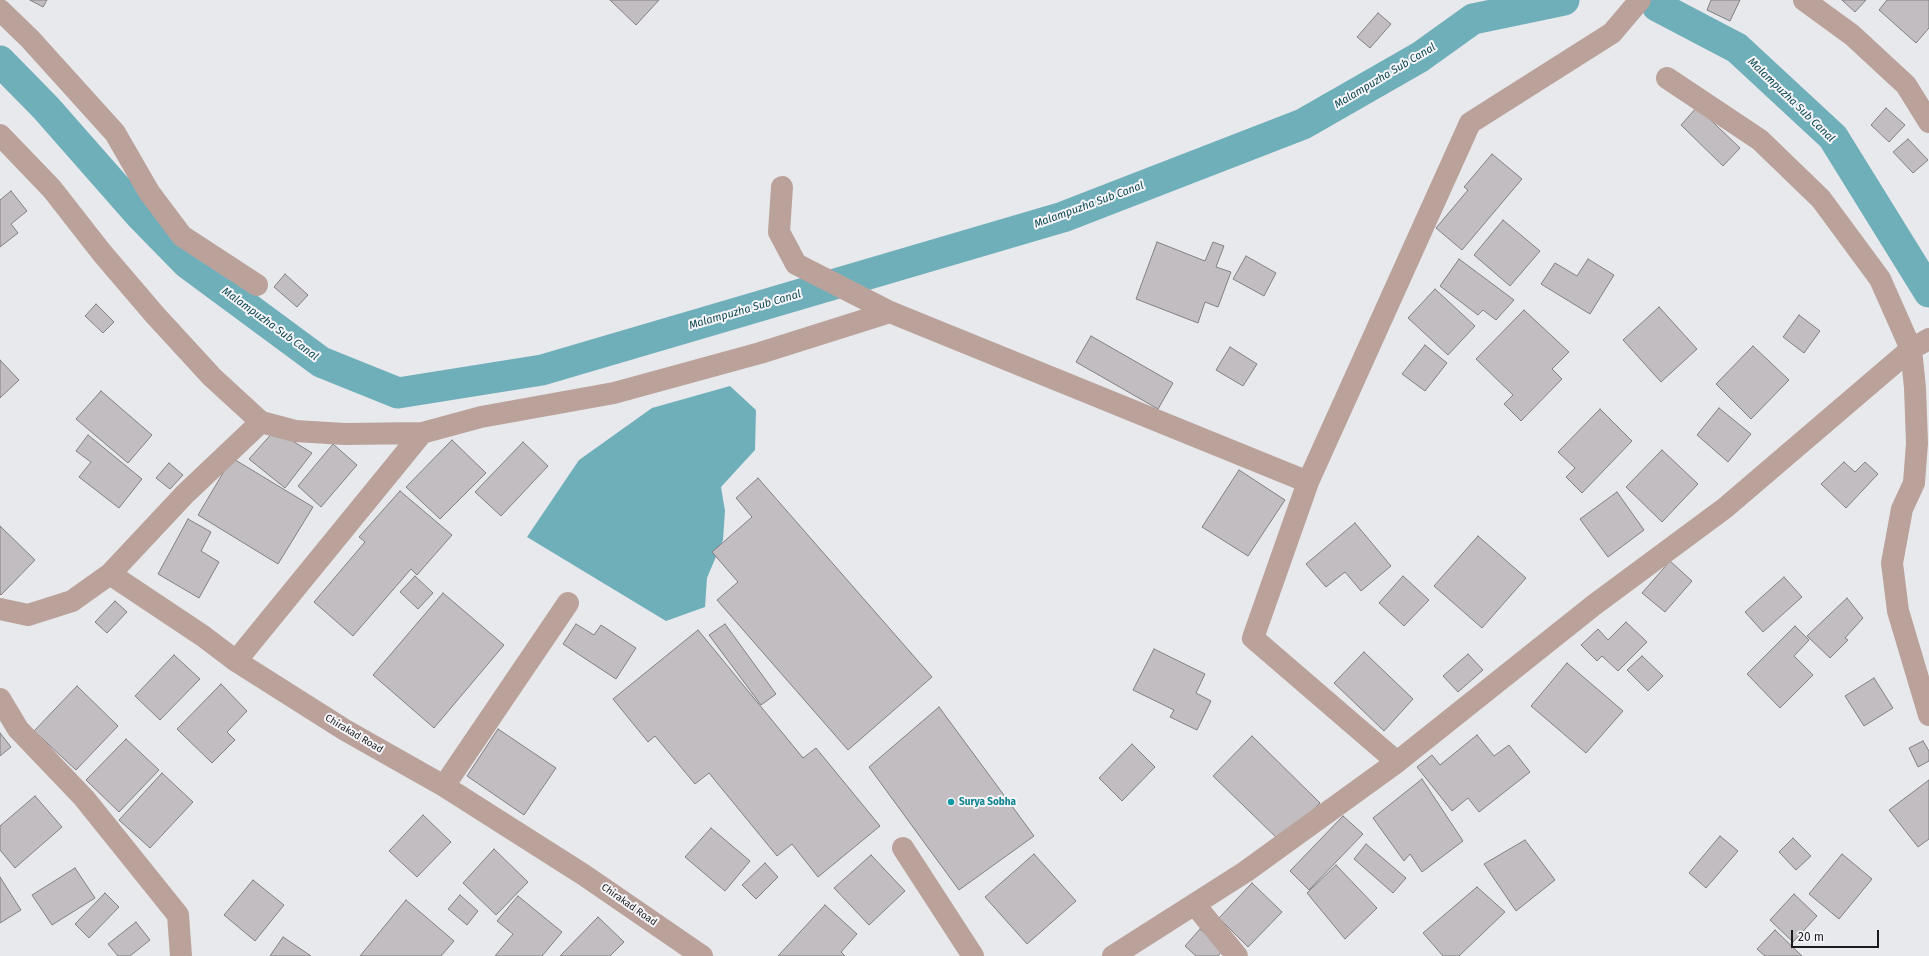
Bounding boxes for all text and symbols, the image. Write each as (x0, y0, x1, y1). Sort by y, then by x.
water label: Malampuzha Sub Canal (1332, 41, 1438, 111)
water label: Malampuzha Sub Canal (1745, 55, 1837, 145)
water label: Malampuzha Sub Canal (1032, 179, 1146, 231)
water label: Malampuzha Sub Canal (219, 285, 321, 363)
water label: Malampuzha Sub Canal (688, 288, 802, 332)
street label: Chirakad Road (323, 712, 385, 756)
place label: Surya Sobha (959, 796, 1016, 808)
marker: Surya Sobha (946, 797, 956, 807)
street label: Chirakad Road (599, 881, 659, 929)
scale bar (1793, 922, 1881, 948)
text: 20 m (1798, 930, 1824, 944)

